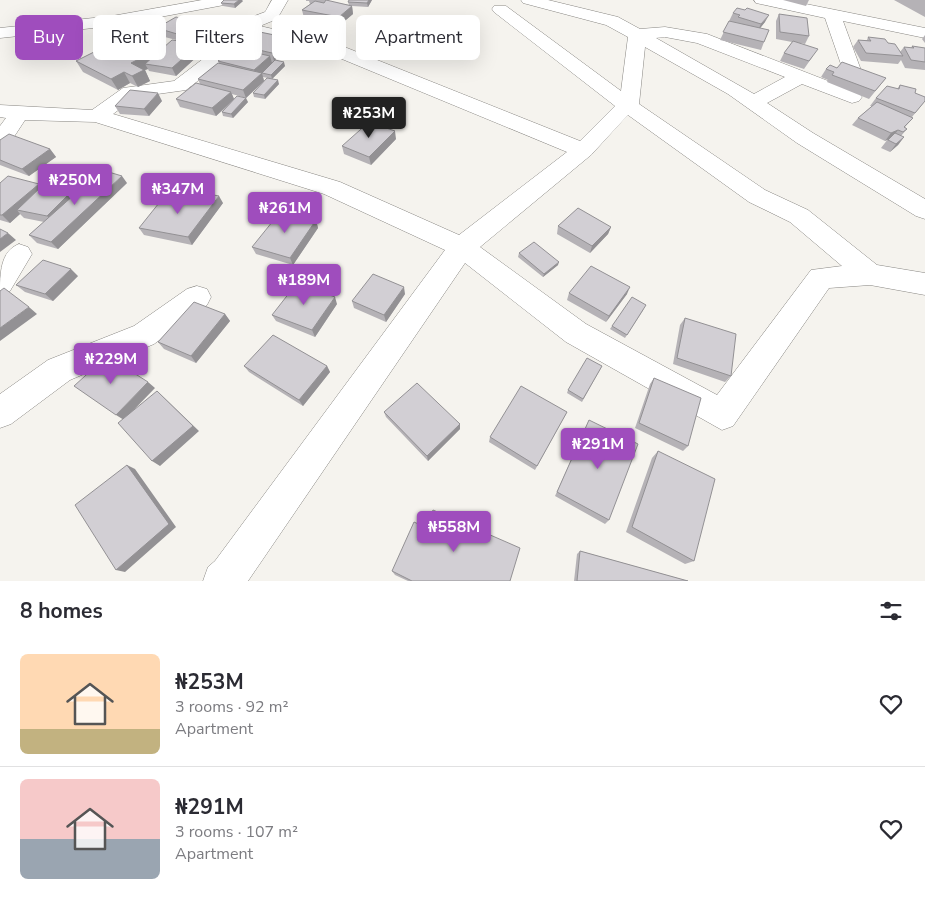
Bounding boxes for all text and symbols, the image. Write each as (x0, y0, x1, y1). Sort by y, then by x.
chip: Buy (15, 15, 83, 60)
chip: Rent (93, 15, 166, 60)
chip: Filters (176, 15, 262, 60)
chip: New (272, 15, 346, 60)
chip: Apartment (356, 15, 480, 60)
pin: ₦253M (334, 96, 404, 139)
text: ₦253M (343, 102, 395, 124)
pin: ₦250M (40, 164, 110, 206)
text: ₦250M (49, 169, 101, 191)
pin: ₦347M (143, 172, 213, 215)
text: ₦347M (152, 178, 204, 200)
pin: ₦261M (250, 192, 320, 234)
text: ₦261M (259, 197, 311, 219)
pin: ₦189M (269, 264, 339, 306)
text: ₦189M (278, 269, 330, 291)
pin: ₦229M (76, 342, 146, 385)
text: ₦229M (85, 348, 137, 370)
pin: ₦291M (563, 428, 633, 470)
text: ₦291M (572, 433, 624, 455)
pin: ₦558M (419, 510, 489, 553)
text: ₦558M (428, 516, 480, 538)
text: 8 homes (20, 597, 103, 625)
icon: filters (877, 597, 905, 625)
text: ₦253M (175, 668, 244, 696)
icon: home (60, 674, 120, 734)
icon: heart (877, 690, 905, 718)
text: 3 rooms · 92 m² (175, 696, 288, 718)
text: Apartment (175, 718, 253, 740)
text: ₦291M (175, 793, 244, 821)
icon: home (60, 799, 120, 859)
icon: heart (877, 815, 905, 843)
text: 3 rooms · 107 m² (175, 821, 298, 843)
text: Apartment (175, 843, 253, 865)

